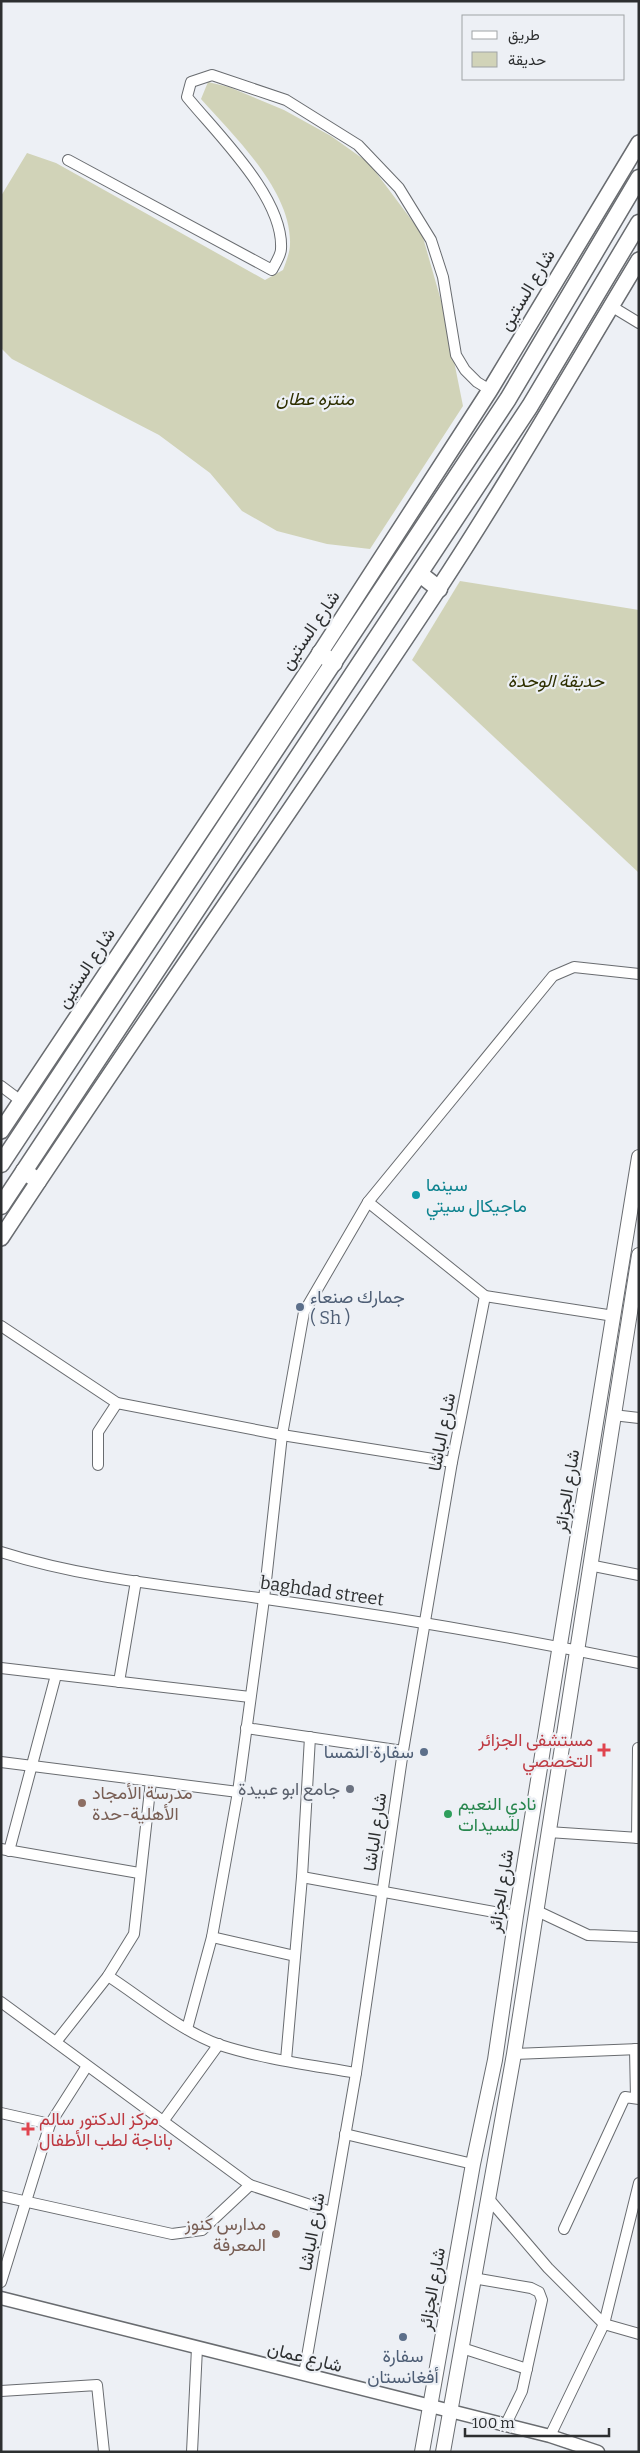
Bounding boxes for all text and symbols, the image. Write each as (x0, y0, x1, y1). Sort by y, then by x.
legend (462, 15, 625, 80)
text: طريق (508, 26, 540, 45)
text: حديقة (508, 51, 546, 69)
street label: شارع الستين (494, 245, 561, 335)
park label: منتزه عطان (276, 388, 355, 410)
street label: شارع الستين (275, 586, 345, 674)
park label: حديقة الوحدة (508, 670, 605, 692)
street label: شارع الستين (52, 924, 121, 1013)
place label: سينما ماجيكال سيتي (426, 1174, 527, 1221)
marker: سينما ماجيكال سيتي (410, 1189, 422, 1201)
place label: جمارك صنعاء ( Sh ) (310, 1286, 405, 1329)
marker: جمارك صنعاء ( Sh ) (294, 1301, 306, 1313)
street label: شارع الباشا (424, 1391, 461, 1473)
street label: شارع الجزائر (549, 1448, 585, 1535)
street label: baghdad street (259, 1571, 386, 1611)
place label: مستشفى الجزائر التخصصي (477, 1729, 593, 1776)
place label: سفارة النمسا (324, 1741, 414, 1763)
marker: مستشفى الجزائر التخصصي (597, 1743, 611, 1757)
marker: سفارة النمسا (418, 1746, 430, 1758)
place label: جامع ابو عبيدة (238, 1778, 340, 1801)
place label: مدرسة الأمجاد الأهلية-حدة (92, 1782, 193, 1825)
marker: جامع ابو عبيدة (344, 1783, 356, 1795)
street label: شارع الباشا (359, 1791, 392, 1873)
place label: نادي النعيم للسيدات (458, 1793, 536, 1836)
marker: مدرسة الأمجاد الأهلية-حدة (76, 1797, 88, 1809)
marker: نادي النعيم للسيدات (442, 1808, 454, 1820)
street label: شارع الجزائر (483, 1848, 519, 1935)
place label: مركز الدكتور سالم باناجة لطب الأطفال (39, 2108, 173, 2151)
marker: مركز الدكتور سالم باناجة لطب الأطفال (21, 2122, 35, 2136)
street label: شارع الباشا (294, 2191, 331, 2273)
place label: مدارس كنوز المعرفة (184, 2213, 266, 2256)
marker: مدارس كنوز المعرفة (270, 2228, 282, 2240)
street label: شارع الجزائر (414, 2246, 451, 2333)
marker: سفارة أفغانستان (397, 2331, 409, 2343)
street label: شارع عمان (265, 2337, 345, 2378)
place label: سفارة أفغانستان (367, 2345, 439, 2388)
scale bar (465, 2406, 609, 2438)
text: 100 m (472, 2414, 515, 2432)

